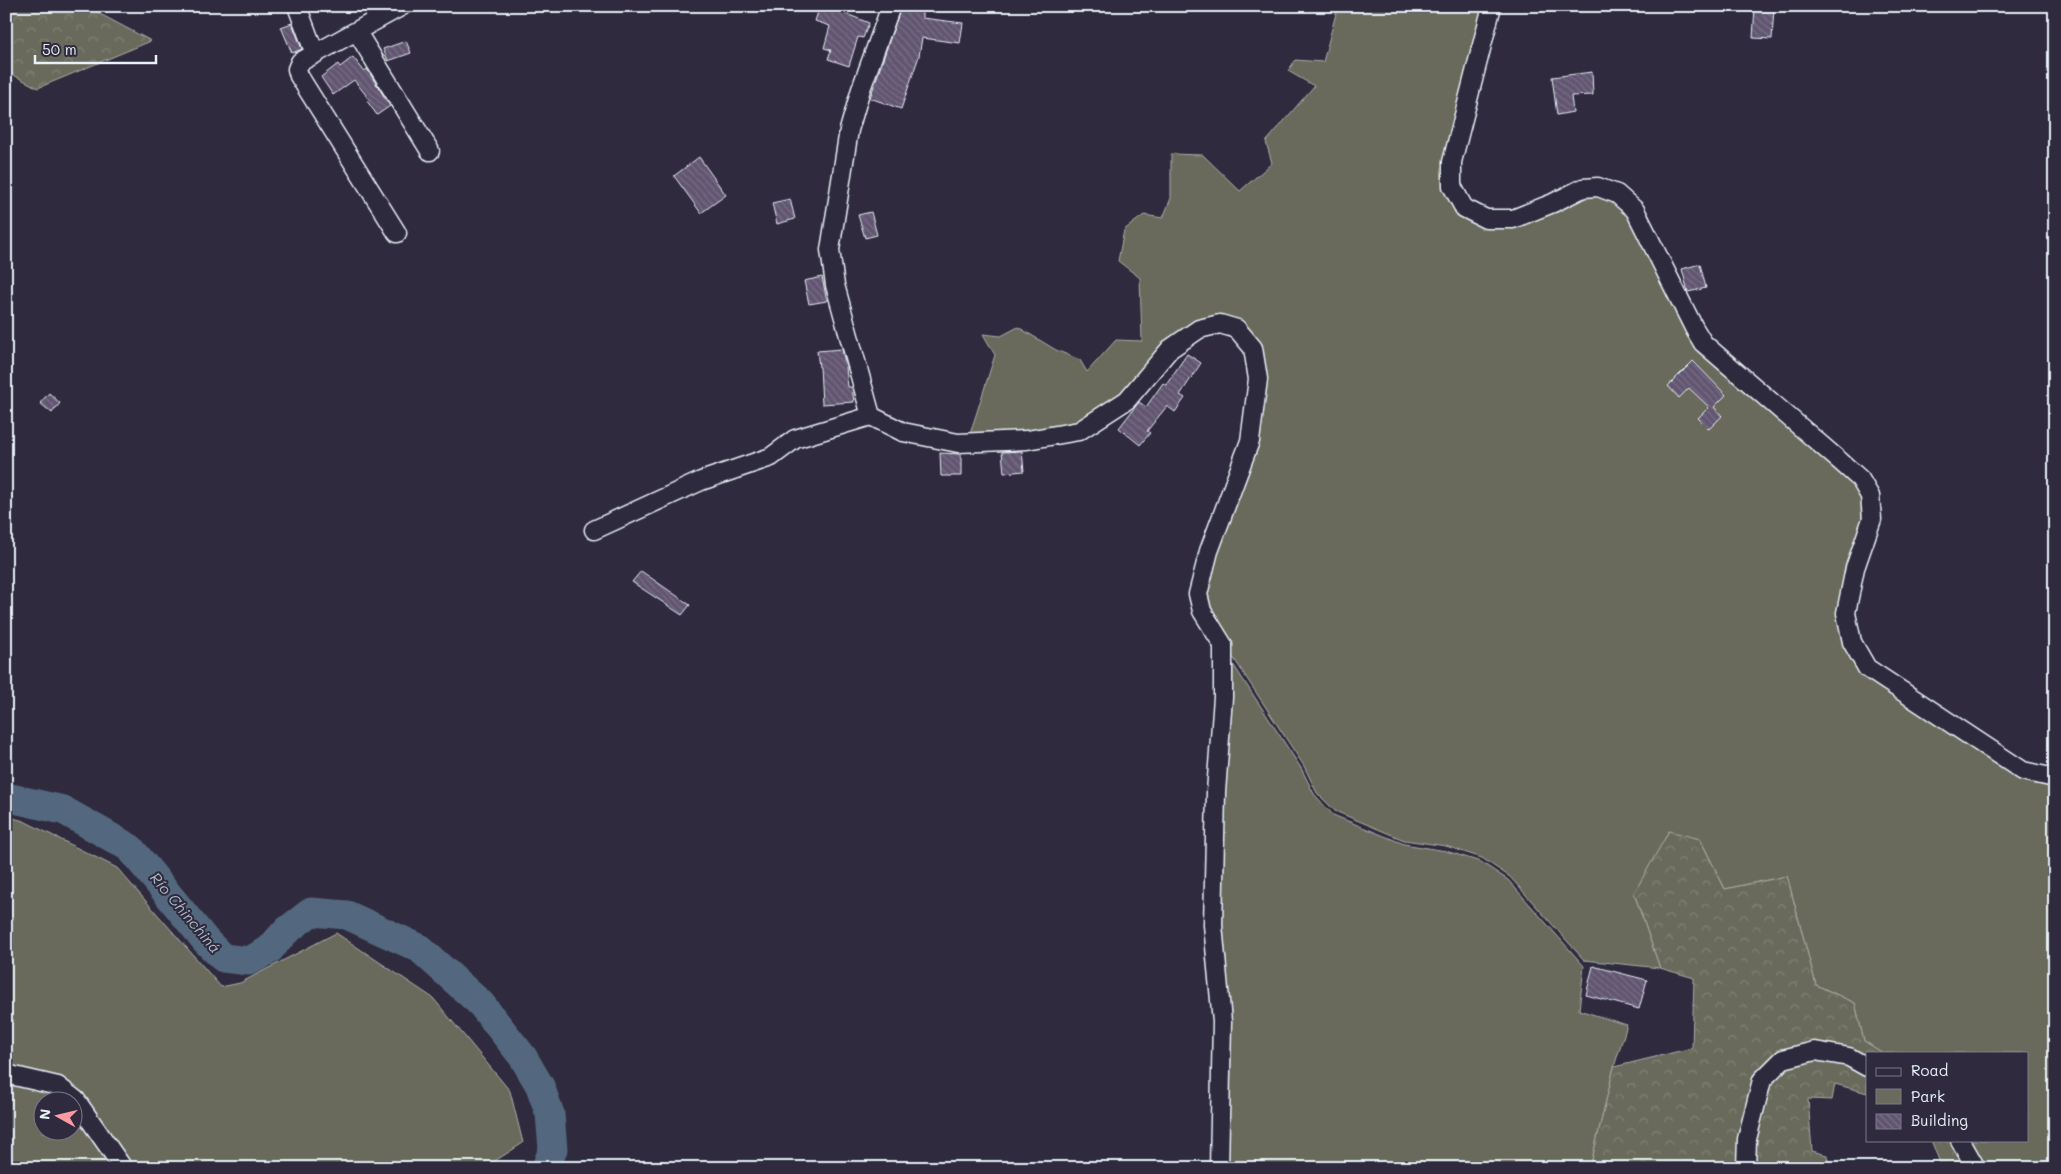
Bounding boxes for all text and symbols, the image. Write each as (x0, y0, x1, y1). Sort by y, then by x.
scale bar (35, 32, 156, 64)
text: 50 m (42, 39, 77, 59)
water label: Río Chinchiná (146, 868, 225, 957)
legend (1866, 1052, 2028, 1142)
text: Road (1911, 1060, 1948, 1080)
text: Park (1911, 1086, 1945, 1106)
north arrow (32, 1092, 82, 1142)
text: N (34, 1108, 55, 1121)
text: Building (1911, 1110, 1968, 1130)

